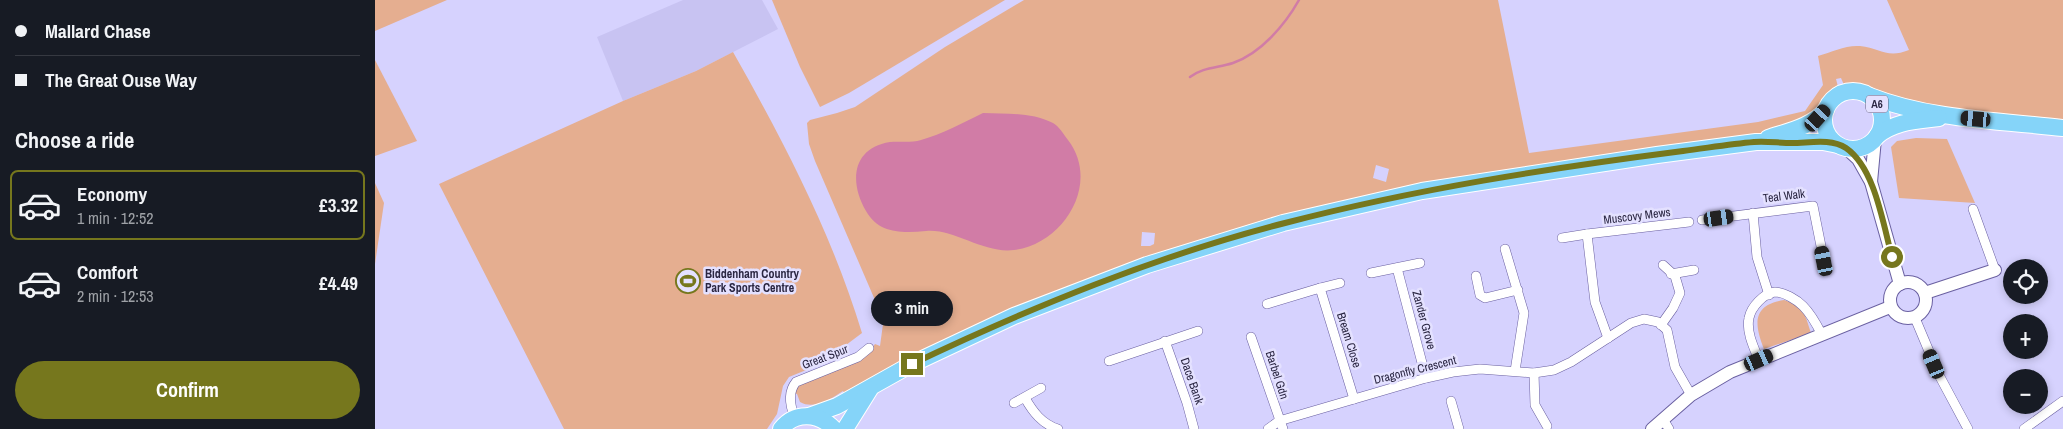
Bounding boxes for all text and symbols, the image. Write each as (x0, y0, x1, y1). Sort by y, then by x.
text: Mallard Chase (45, 18, 151, 44)
text: The Great Ouse Way (45, 67, 197, 93)
road number: A6 (1866, 96, 1888, 112)
car (1802, 102, 1833, 134)
car (1960, 110, 1991, 128)
text: Choose a ride (15, 125, 134, 155)
text: Economy (77, 181, 147, 207)
icon: car (17, 183, 62, 228)
street label: Teal Walk (1762, 185, 1806, 207)
text: £3.32 (319, 192, 358, 218)
street label: Muscovy Mews (1603, 204, 1671, 228)
text: 1 min · 12:52 (77, 207, 154, 229)
car (1703, 208, 1734, 228)
car (1813, 245, 1834, 277)
route start (1881, 246, 1903, 268)
text: Comfort (77, 259, 138, 285)
map controls (2003, 259, 2048, 414)
button: locate (2003, 259, 2048, 304)
icon: car (17, 261, 62, 306)
place label: Biddenham Country Park Sports Centre (705, 266, 800, 296)
sports icon: Biddenham Country Park Sports Centre (675, 268, 701, 294)
text: £4.49 (319, 270, 358, 296)
text: 2 min · 12:53 (77, 285, 154, 307)
street label: Zander Grove (1408, 289, 1440, 351)
callout: 3 min (871, 292, 953, 326)
text: 3 min (895, 297, 929, 319)
street label: Bream Close (1333, 310, 1365, 370)
button: + (2003, 314, 2048, 359)
street label: Great Spur (800, 341, 851, 373)
car (1742, 347, 1775, 373)
car (1921, 347, 1946, 381)
street label: Barbel Gdn (1262, 349, 1292, 401)
street label: Dragonfly Crescent (1372, 352, 1458, 388)
route end (901, 353, 923, 375)
street label: Dace Bank (1177, 356, 1207, 406)
button: Confirm (15, 361, 360, 419)
button: − (2003, 369, 2048, 414)

